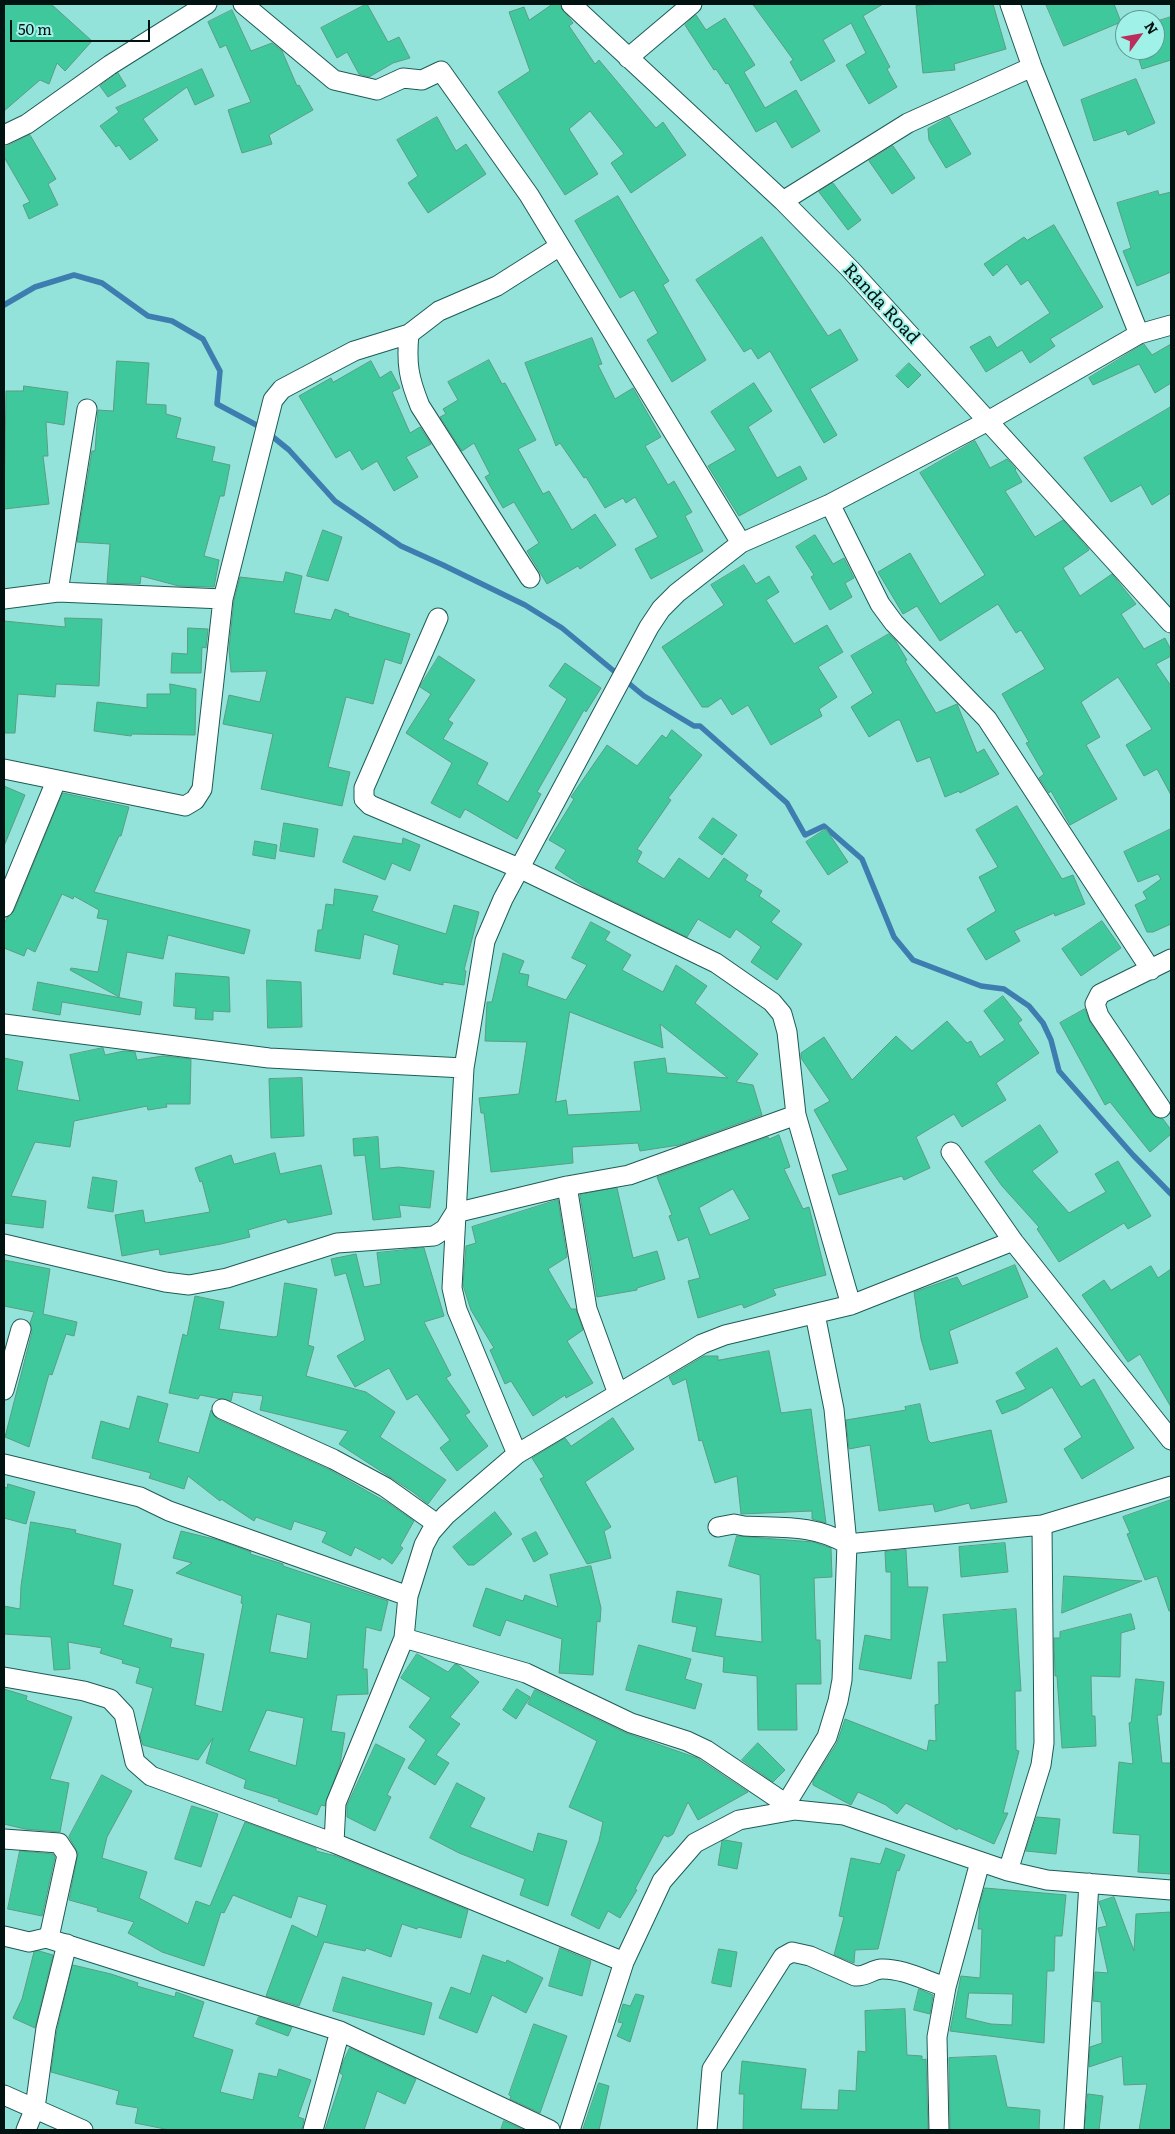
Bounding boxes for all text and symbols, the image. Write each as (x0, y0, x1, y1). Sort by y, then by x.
scale bar (12, 10, 152, 42)
north arrow (1115, 10, 1165, 60)
text: 50 m (18, 17, 52, 40)
text: N (1140, 17, 1163, 38)
street label: Randa Road (838, 259, 924, 349)

